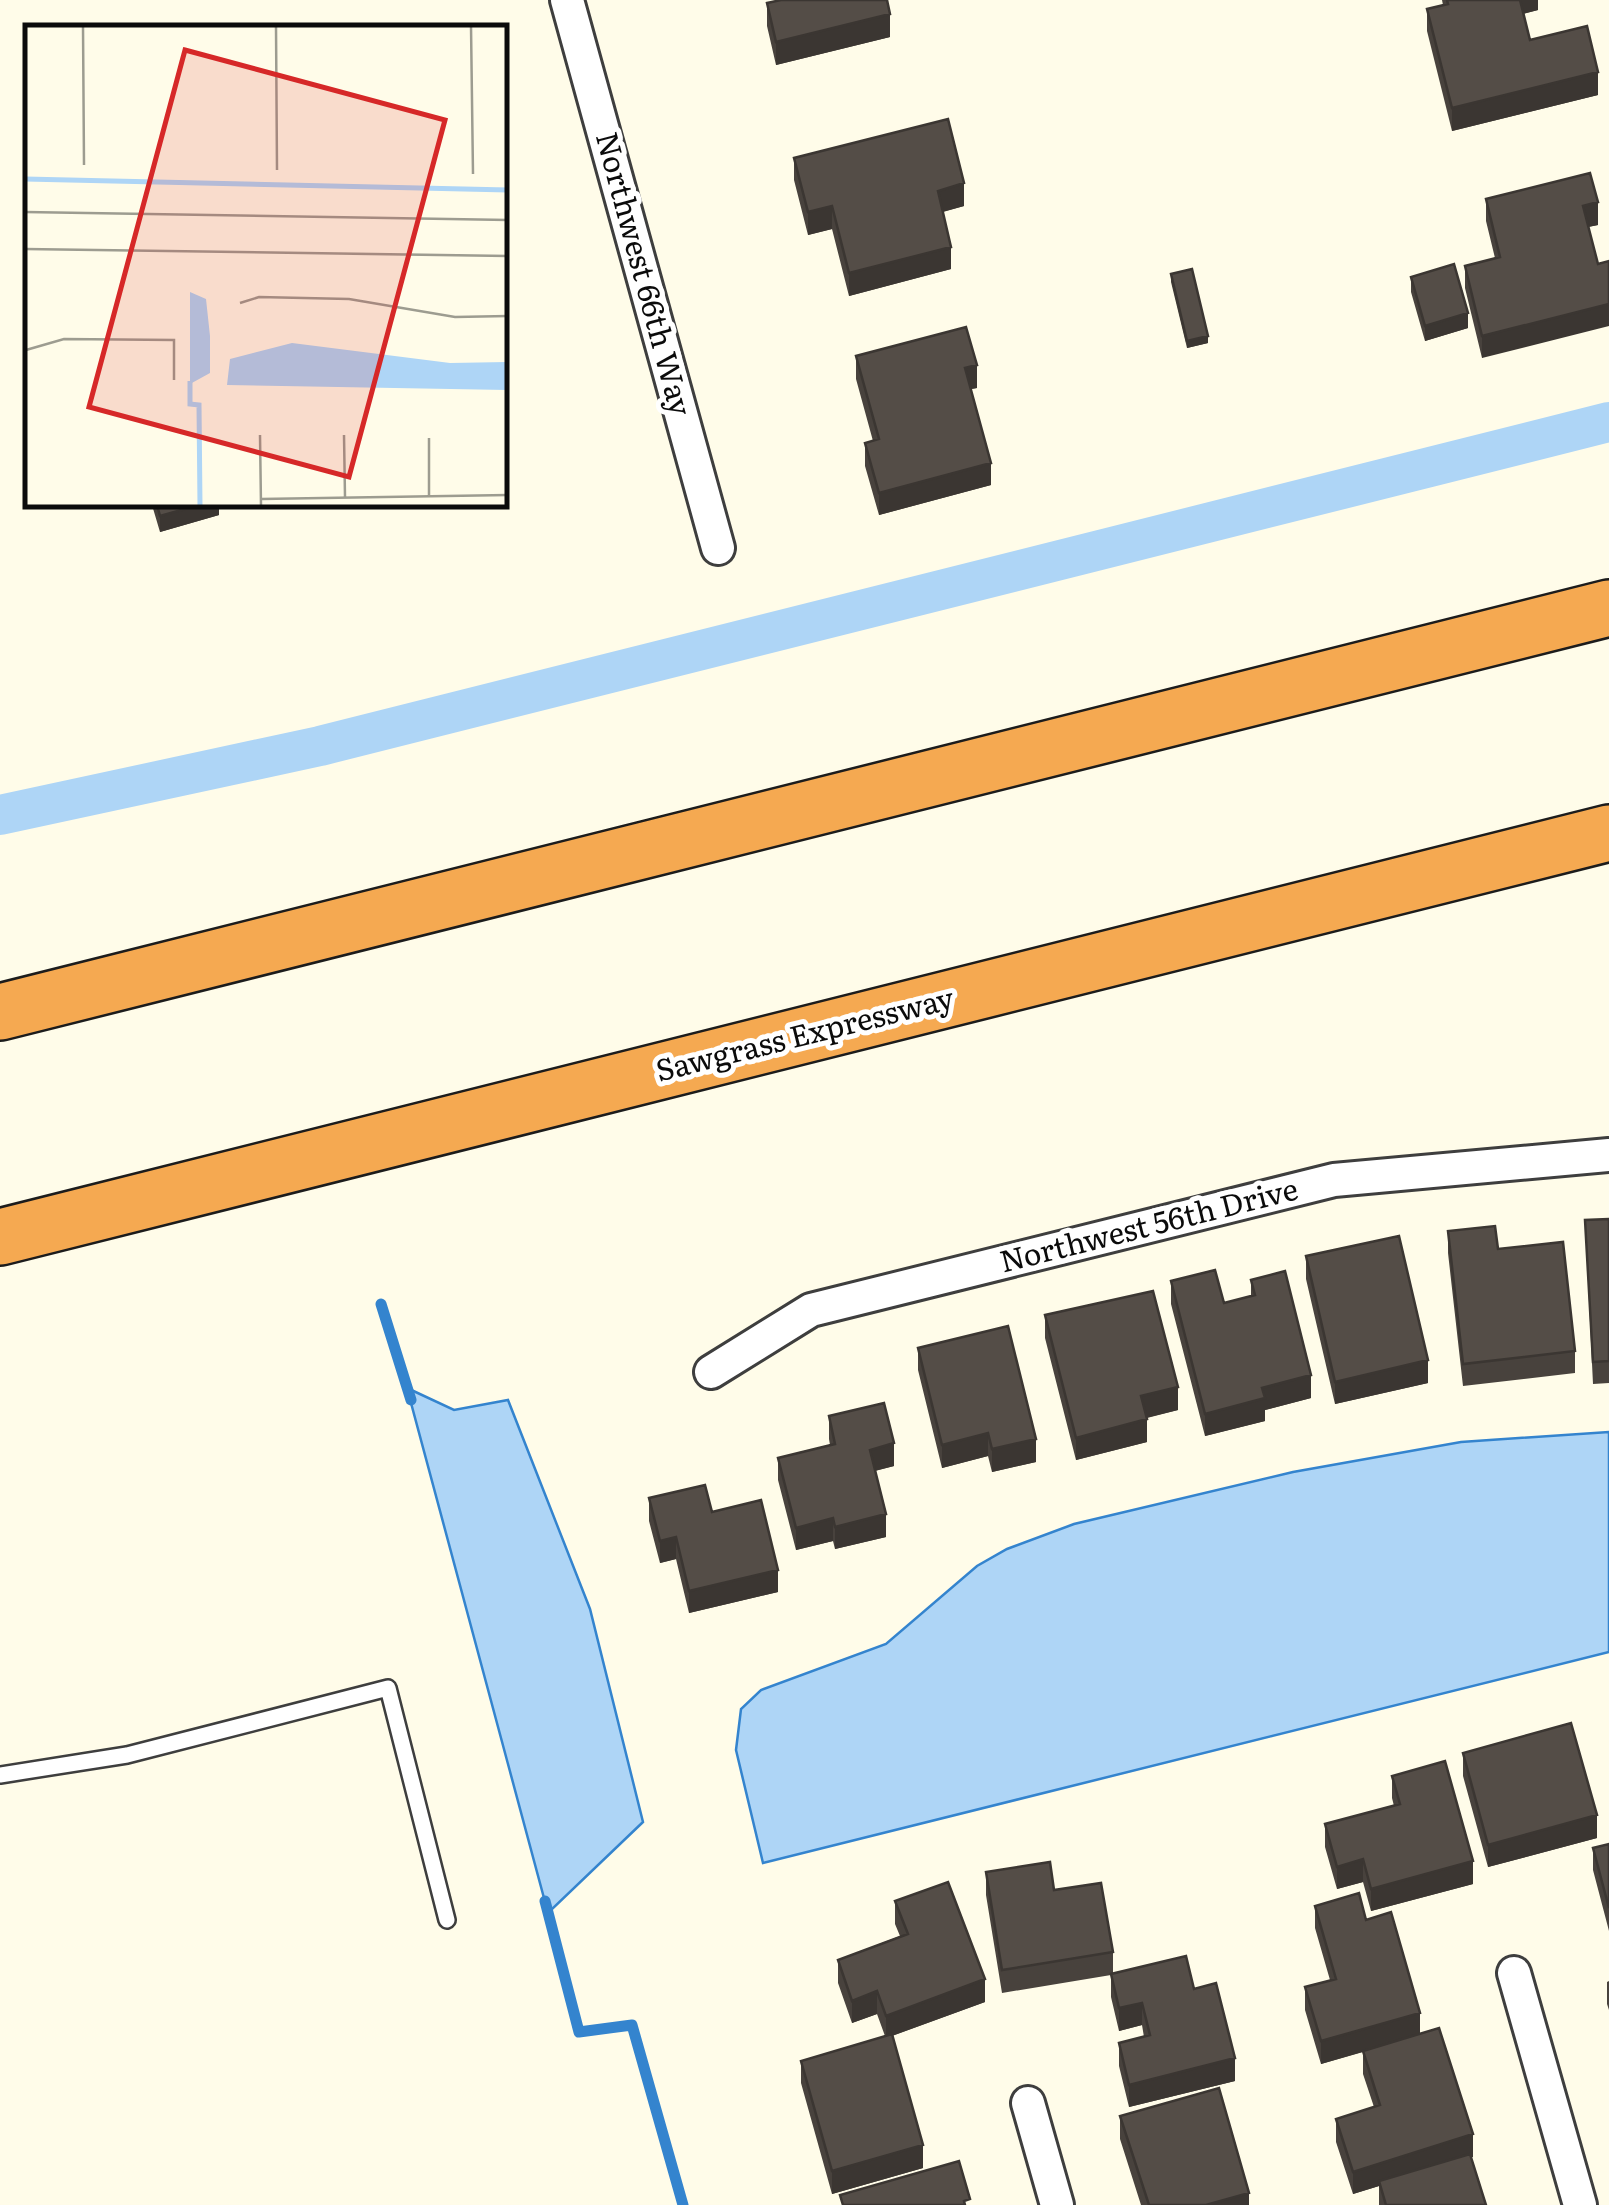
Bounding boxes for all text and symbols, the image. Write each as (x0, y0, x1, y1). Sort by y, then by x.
inset map (25, 25, 508, 508)
street label: Northwest 66th Way (587, 126, 705, 421)
street label: Sawgrass Expressway (651, 974, 959, 1090)
street label: Northwest 56th Drive (995, 1165, 1302, 1281)

